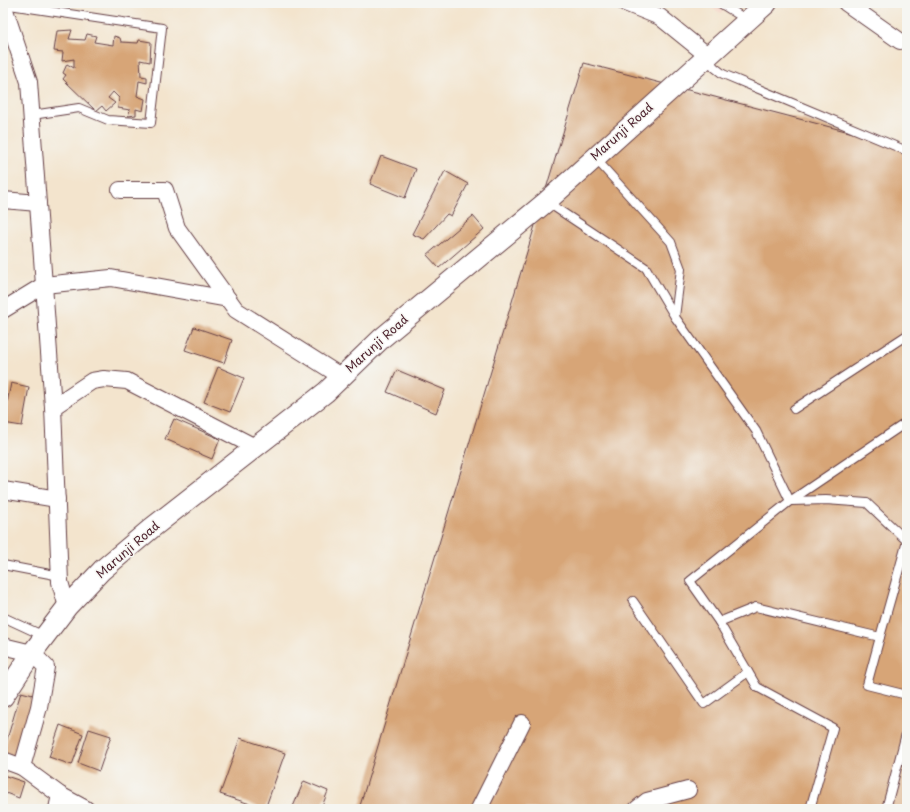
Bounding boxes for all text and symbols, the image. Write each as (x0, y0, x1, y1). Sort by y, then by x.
street label: Marunji Road (586, 98, 657, 164)
street label: Marunji Road (341, 310, 412, 376)
street label: Marunji Road (92, 517, 163, 582)

